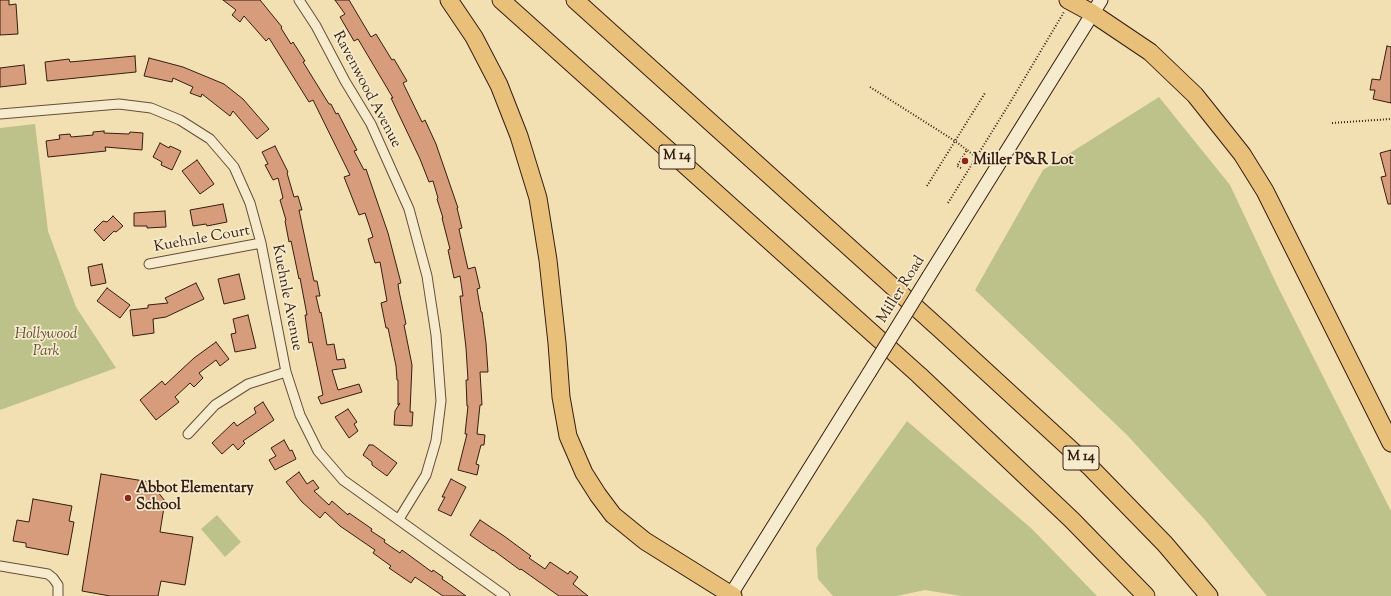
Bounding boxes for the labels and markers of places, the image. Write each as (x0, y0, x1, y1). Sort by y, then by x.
place label: Miller P&R Lot (973, 152, 1074, 170)
marker: Miller P&R Lot (960, 156, 970, 166)
place label: Abbot Elementary School (136, 480, 254, 515)
marker: Abbot Elementary School (123, 493, 133, 503)

